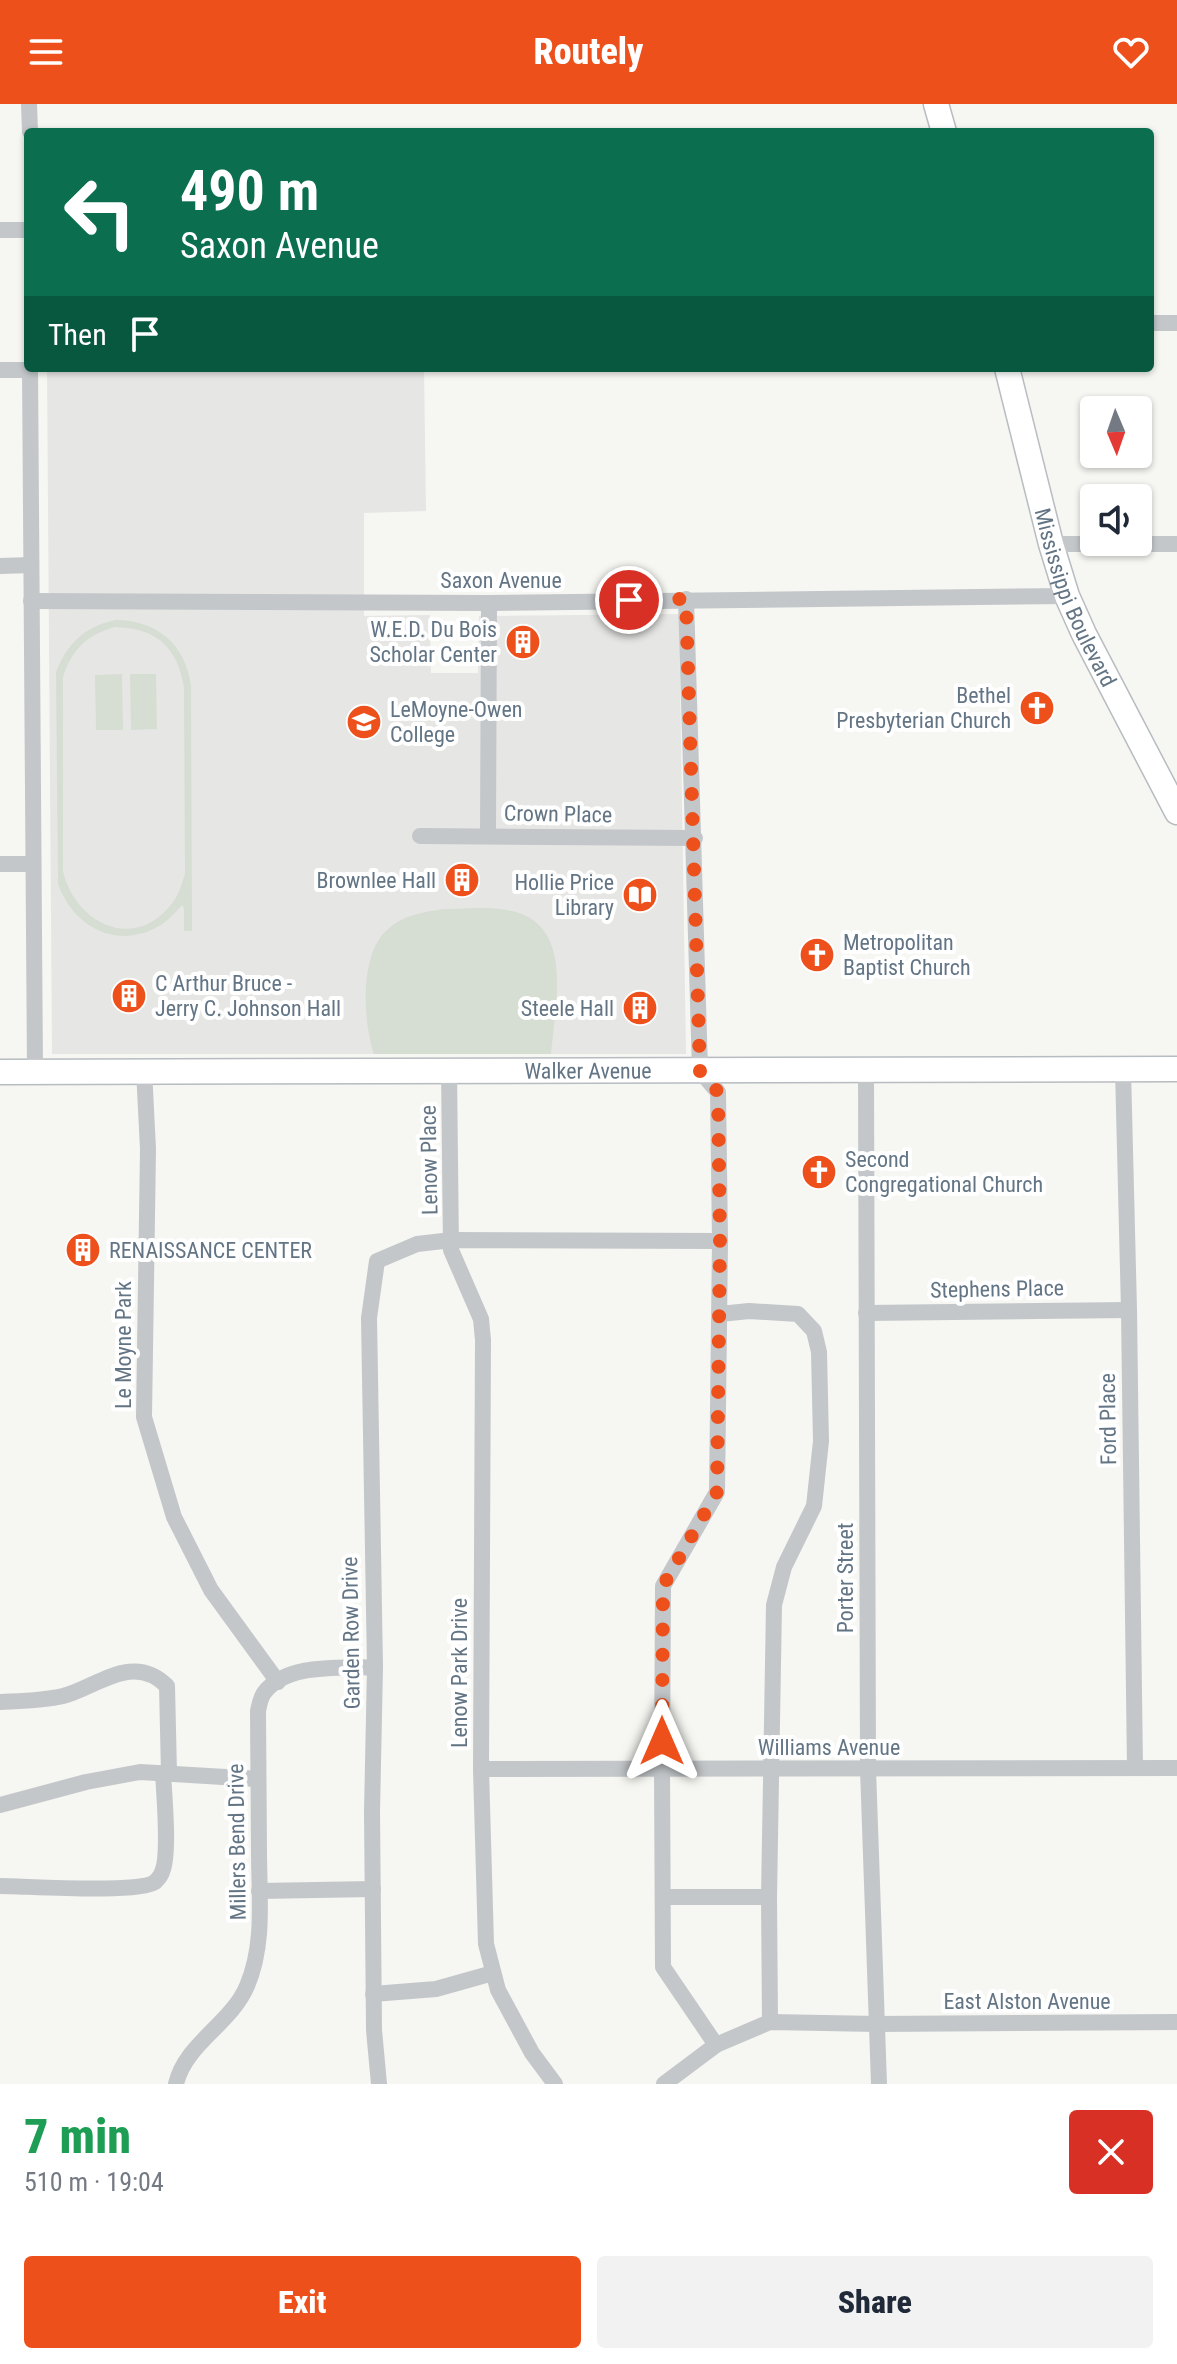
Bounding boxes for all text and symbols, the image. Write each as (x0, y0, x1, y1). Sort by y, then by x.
icon: menu (24, 30, 68, 74)
icon: heart (1109, 30, 1153, 74)
text: Routely (534, 31, 643, 73)
text: 490 m (180, 158, 319, 224)
icon: left (48, 160, 152, 264)
text: Saxon Avenue (180, 225, 379, 267)
icon: arrive (123, 312, 167, 356)
text: Then (48, 317, 107, 352)
north arrow (1080, 396, 1152, 468)
map controls (1080, 396, 1152, 556)
button: sound (1080, 484, 1152, 556)
street label: Mississippi Boulevard (1030, 506, 1122, 691)
pin (595, 566, 663, 634)
street label: Saxon Avenue (440, 568, 562, 593)
icon: arrive (607, 578, 651, 622)
place label: W.E.D. Du Bois Scholar Center (369, 617, 497, 667)
building icon: W.E.D. Du Bois Scholar Center (504, 623, 542, 661)
place label: Bethel Presbyterian Church (836, 683, 1011, 733)
church icon: Bethel Presbyterian Church (1018, 689, 1056, 727)
place label: LeMoyne-Owen College (390, 697, 522, 747)
school or university icon: LeMoyne-Owen College (345, 703, 383, 741)
street label: Crown Place (504, 801, 612, 827)
building icon: Brownlee Hall (443, 861, 481, 899)
place label: Brownlee Hall (317, 868, 436, 893)
place label: Hollie Price Library (514, 870, 614, 920)
library icon: Hollie Price Library (621, 876, 659, 914)
place label: Metropolitan Baptist Church (843, 930, 971, 980)
church icon: Metropolitan Baptist Church (798, 936, 836, 974)
place label: C Arthur Bruce - Jerry C. Johnson Hall (155, 971, 341, 1021)
building icon: C Arthur Bruce - Jerry C. Johnson Hall (110, 977, 148, 1015)
building icon: Steele Hall (621, 989, 659, 1027)
place label: Steele Hall (521, 996, 614, 1021)
street label: Walker Avenue (524, 1058, 652, 1083)
street label: Lenow Place (416, 1105, 442, 1215)
place label: Second Congregational Church (845, 1147, 1043, 1197)
church icon: Second Congregational Church (800, 1153, 838, 1191)
building icon: RENAISSANCE CENTER (64, 1231, 102, 1269)
place label: RENAISSANCE CENTER (109, 1238, 312, 1263)
street label: Stephens Place (930, 1275, 1064, 1303)
street label: Le Moyne Park (111, 1281, 136, 1409)
street label: Ford Place (1095, 1373, 1121, 1465)
street label: Porter Street (833, 1523, 858, 1633)
street label: Garden Row Drive (337, 1556, 365, 1710)
street label: Lenow Park Drive (447, 1598, 472, 1748)
position arrow (620, 1699, 704, 1783)
street label: Williams Avenue (758, 1735, 900, 1760)
street label: Millers Bend Drive (223, 1763, 251, 1921)
street label: East Alston Avenue (943, 1989, 1111, 2014)
text: 7 min (24, 2108, 131, 2165)
button: close (1069, 2110, 1153, 2194)
text: 510 m · 19:04 (24, 2167, 164, 2197)
button: Exit (24, 2256, 581, 2348)
button: Share (597, 2256, 1153, 2348)

